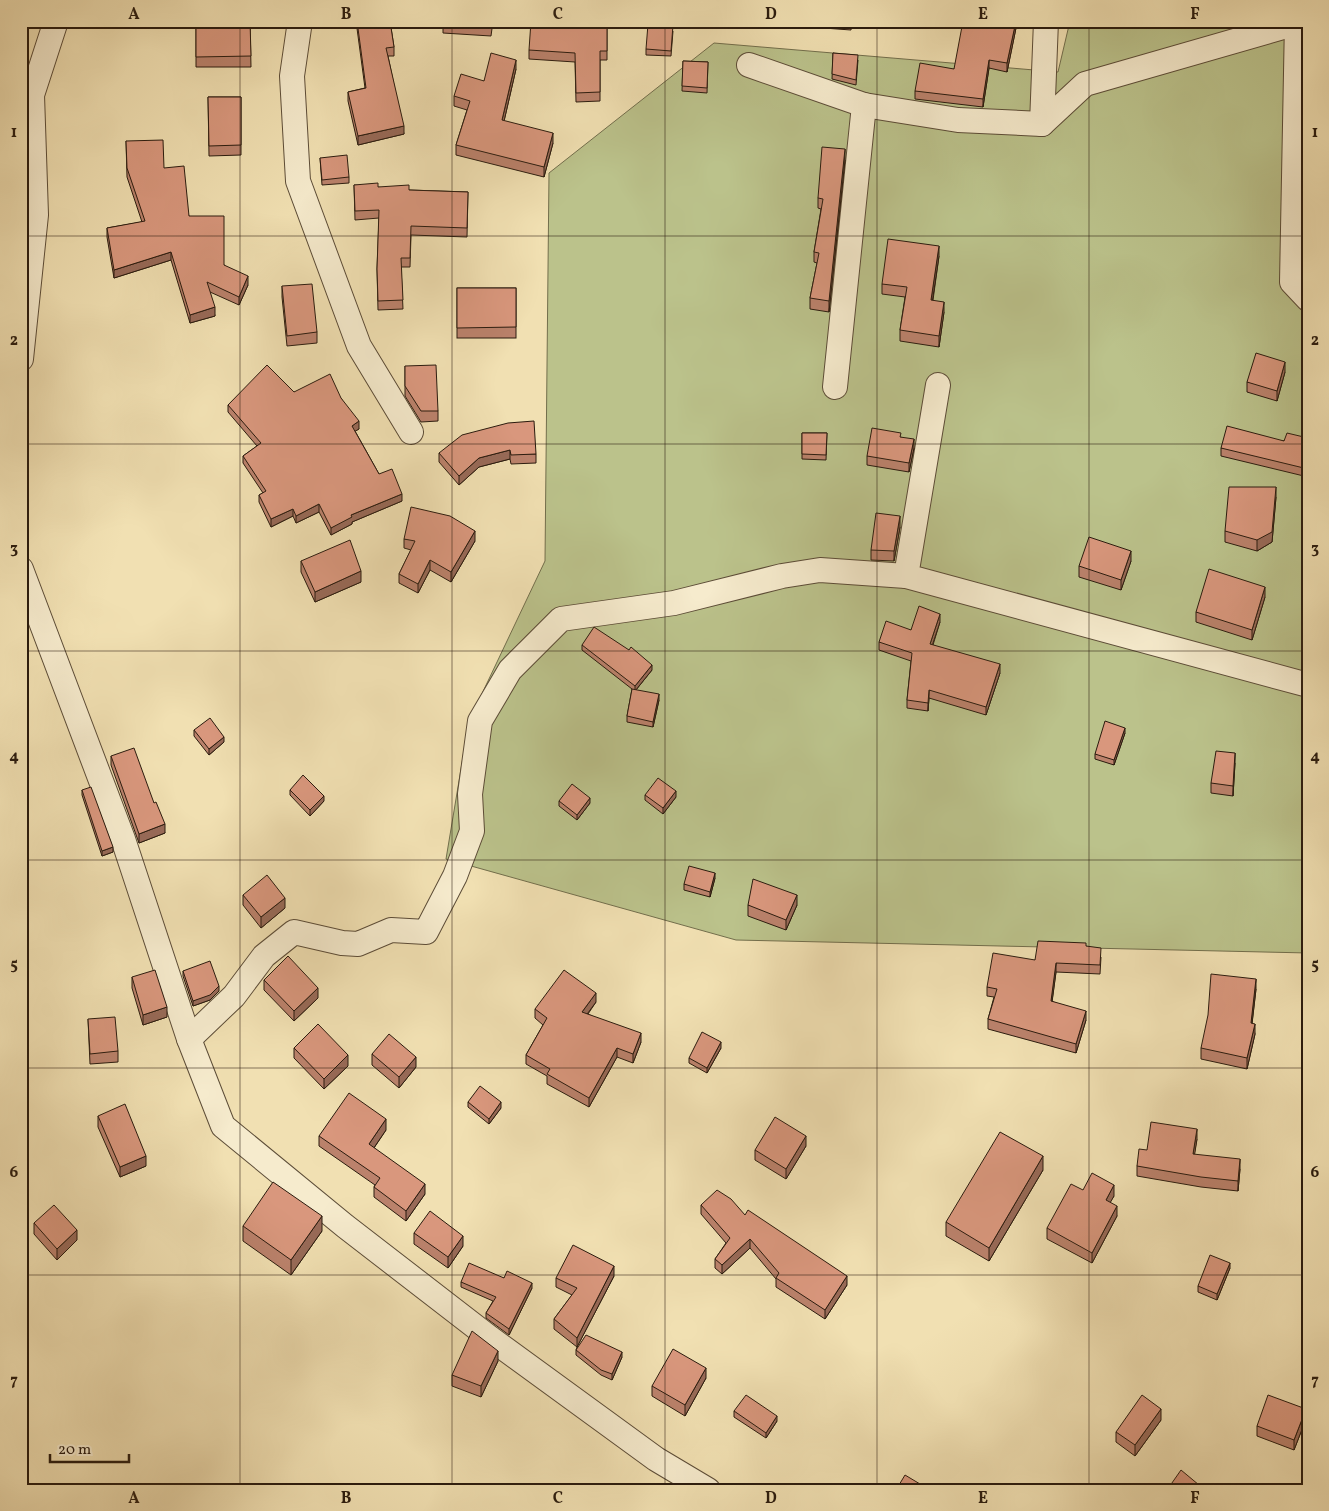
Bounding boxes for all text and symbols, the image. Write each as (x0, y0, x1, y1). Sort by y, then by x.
text: A (128, 4, 140, 26)
text: B (341, 4, 352, 26)
text: C (553, 4, 563, 26)
text: D (765, 4, 777, 26)
text: E (978, 4, 988, 26)
text: F (1190, 4, 1200, 26)
text: 1 (11, 122, 17, 144)
text: 1 (1312, 122, 1318, 144)
text: 2 (10, 330, 18, 352)
text: 2 (1311, 330, 1319, 352)
text: 3 (10, 538, 18, 560)
text: 3 (1311, 538, 1319, 560)
text: 4 (9, 746, 19, 768)
text: 4 (1310, 746, 1320, 768)
text: 5 (10, 954, 18, 976)
text: 5 (1311, 954, 1319, 976)
text: 6 (10, 1162, 19, 1184)
text: 6 (1311, 1162, 1320, 1184)
text: 7 (10, 1370, 18, 1392)
text: 7 (1311, 1370, 1319, 1392)
scale bar (50, 1431, 129, 1463)
text: 20 m (58, 1440, 91, 1461)
text: A (128, 1488, 140, 1510)
text: B (341, 1488, 352, 1510)
text: C (553, 1488, 563, 1510)
text: D (765, 1488, 777, 1510)
text: E (978, 1488, 988, 1510)
text: F (1190, 1488, 1200, 1510)

